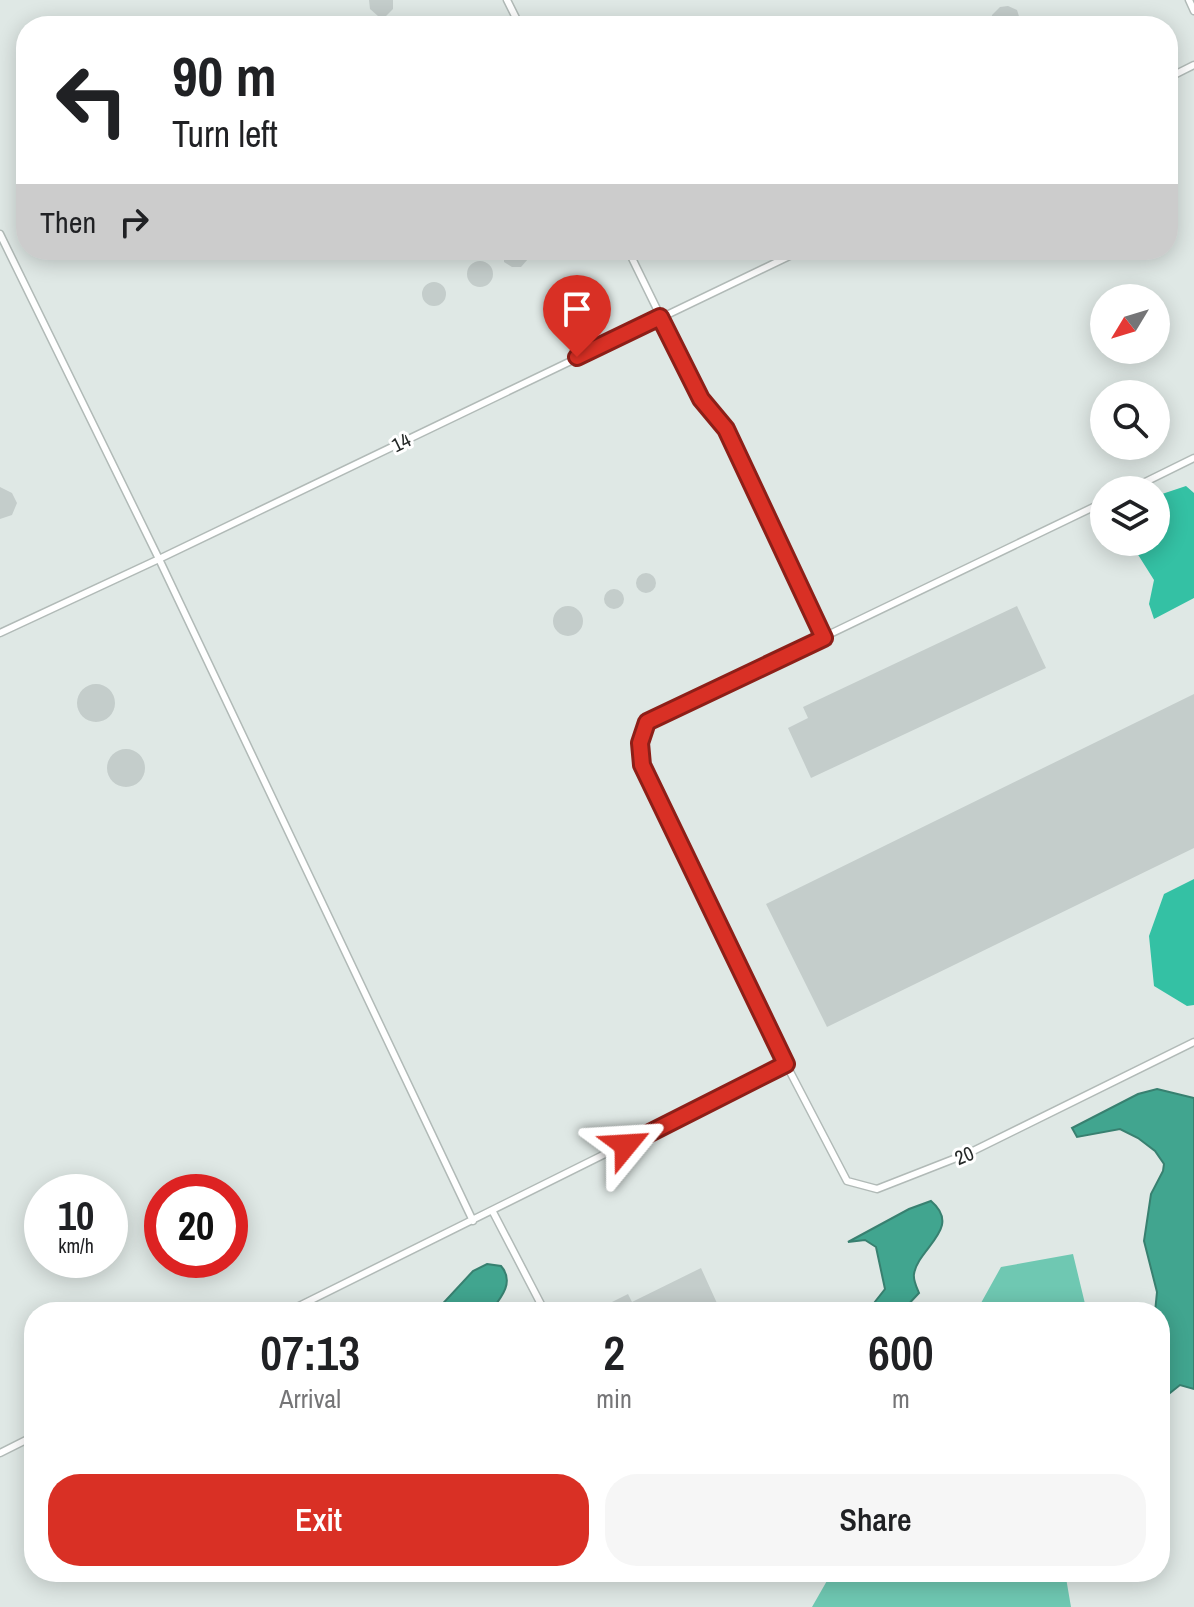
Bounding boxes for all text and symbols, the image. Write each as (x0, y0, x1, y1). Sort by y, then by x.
text: 90 m (172, 38, 277, 113)
icon: left (40, 48, 144, 152)
text: Turn left (172, 110, 278, 158)
icon: right (112, 200, 156, 244)
text: Then (40, 202, 96, 242)
pin (543, 275, 611, 357)
north arrow (1090, 284, 1170, 364)
map controls (1090, 284, 1170, 556)
icon: arrive (555, 287, 599, 331)
button: search (1090, 380, 1170, 460)
street label: 14 (387, 426, 415, 458)
button: layers (1090, 476, 1170, 556)
position arrow (584, 1103, 668, 1187)
street label: 20 (950, 1139, 978, 1171)
speed limit sign: 20 (144, 1174, 248, 1278)
text: 10 (58, 1189, 94, 1242)
text: km/h (58, 1232, 94, 1259)
text: 07:13 (260, 1320, 360, 1385)
text: 2 (603, 1320, 625, 1385)
text: 600 (868, 1320, 934, 1385)
text: Arrival (279, 1381, 341, 1416)
text: min (596, 1381, 632, 1416)
text: m (892, 1381, 910, 1416)
button: Exit (48, 1474, 589, 1566)
button: Share (605, 1474, 1146, 1566)

